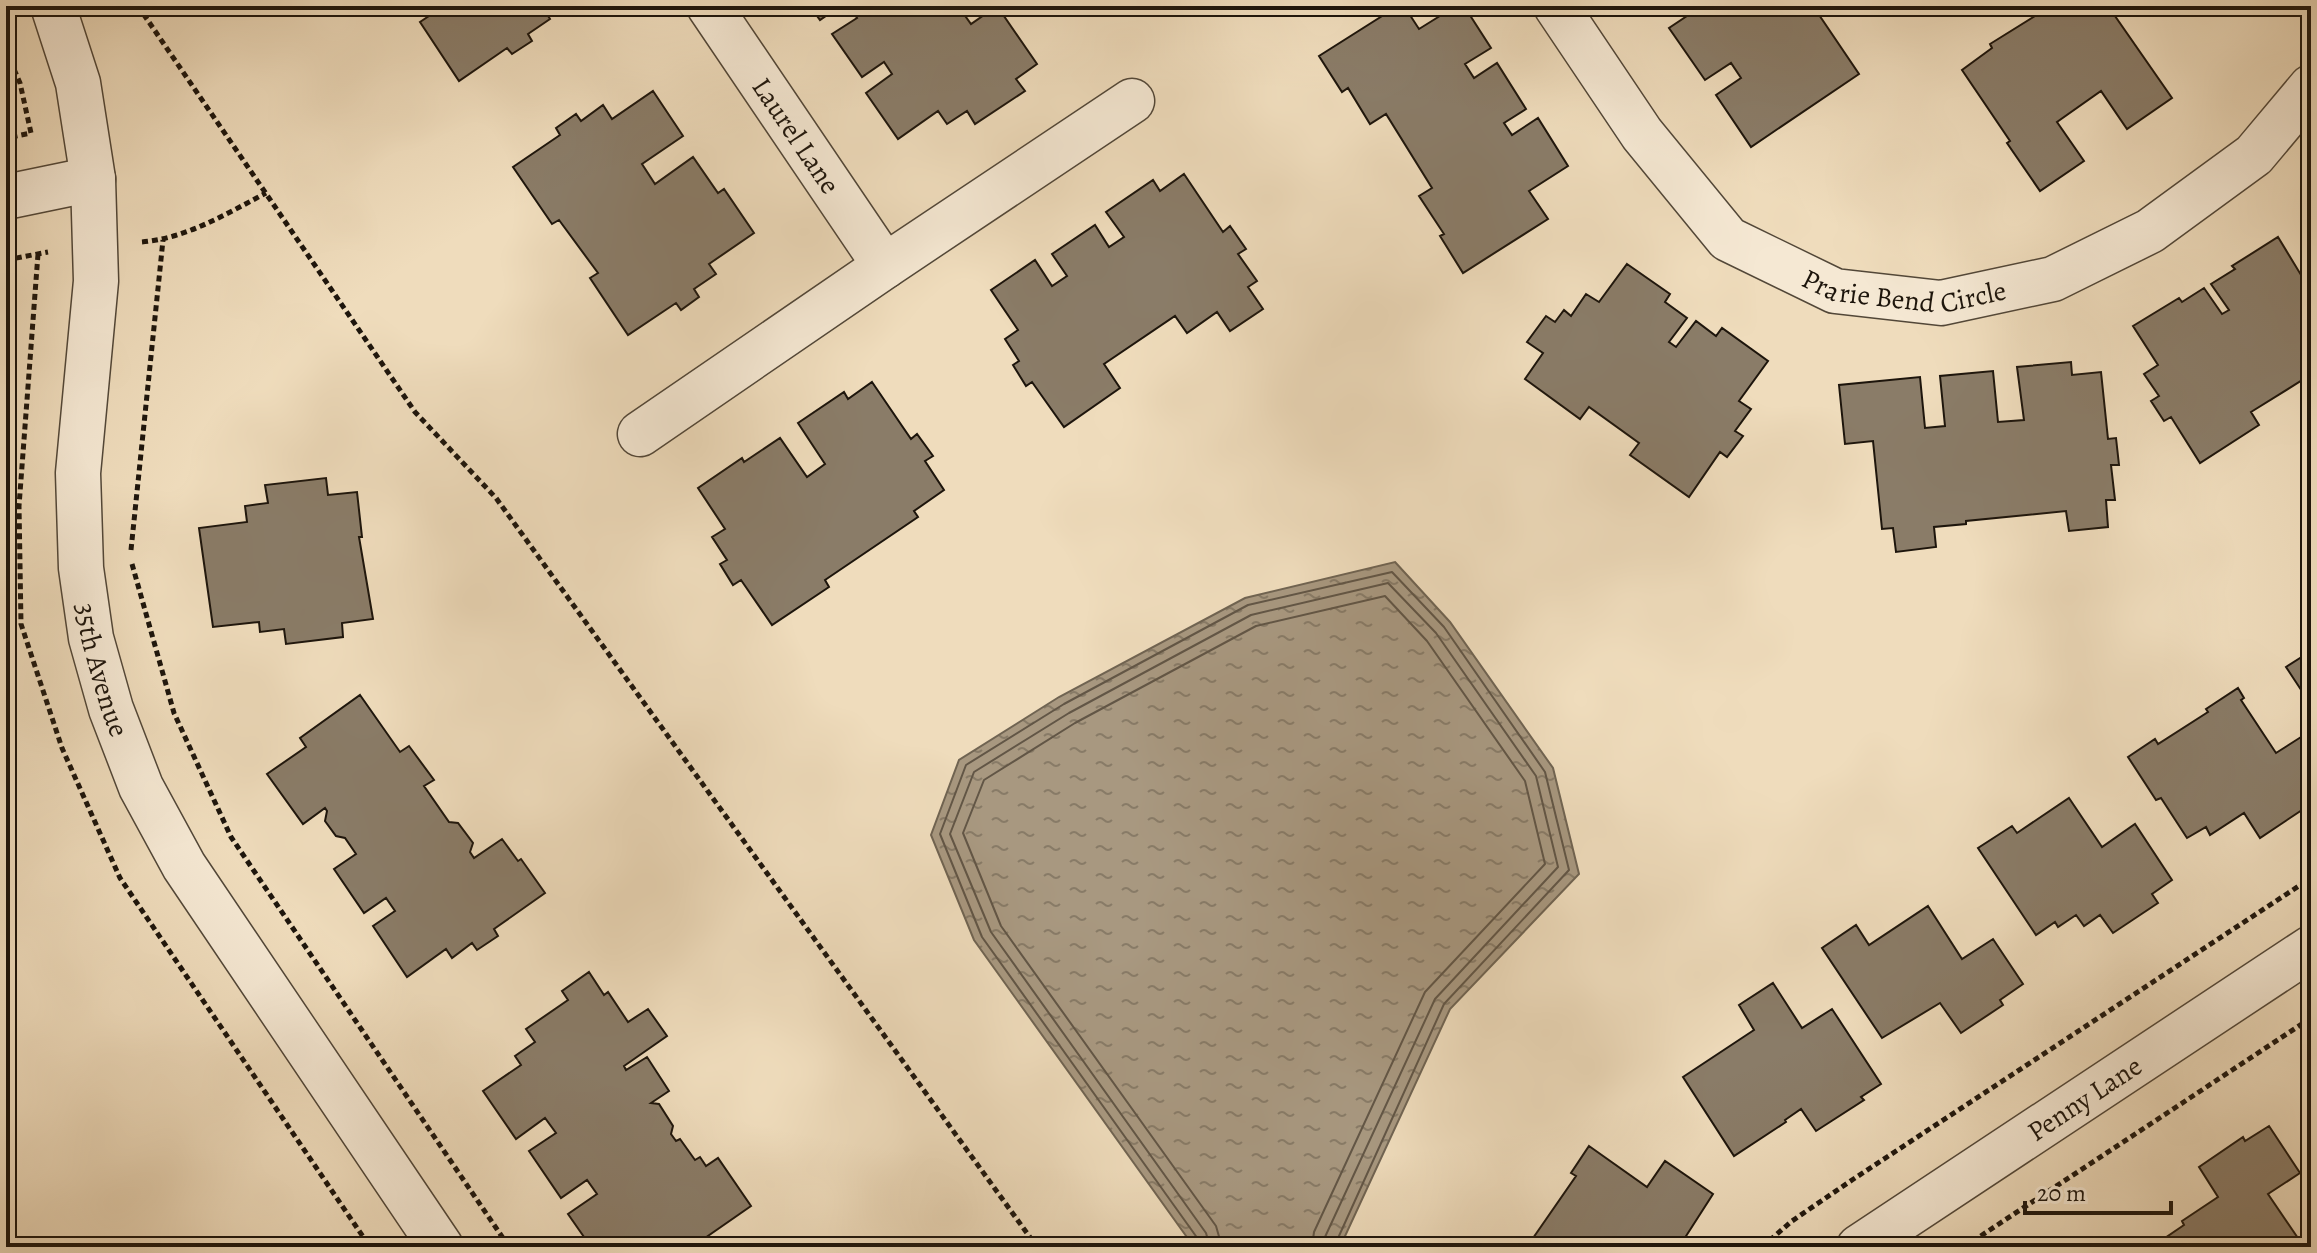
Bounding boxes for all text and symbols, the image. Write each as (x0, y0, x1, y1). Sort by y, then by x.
street label: Laurel Lane (743, 70, 849, 201)
street label: Prarie Bend Circle (1795, 260, 2010, 323)
street label: 35th Avenue (66, 601, 138, 742)
street label: Penny Lane (2020, 1047, 2149, 1151)
scale bar (2025, 1165, 2171, 1215)
text: 20 m (2037, 1177, 2086, 1209)

